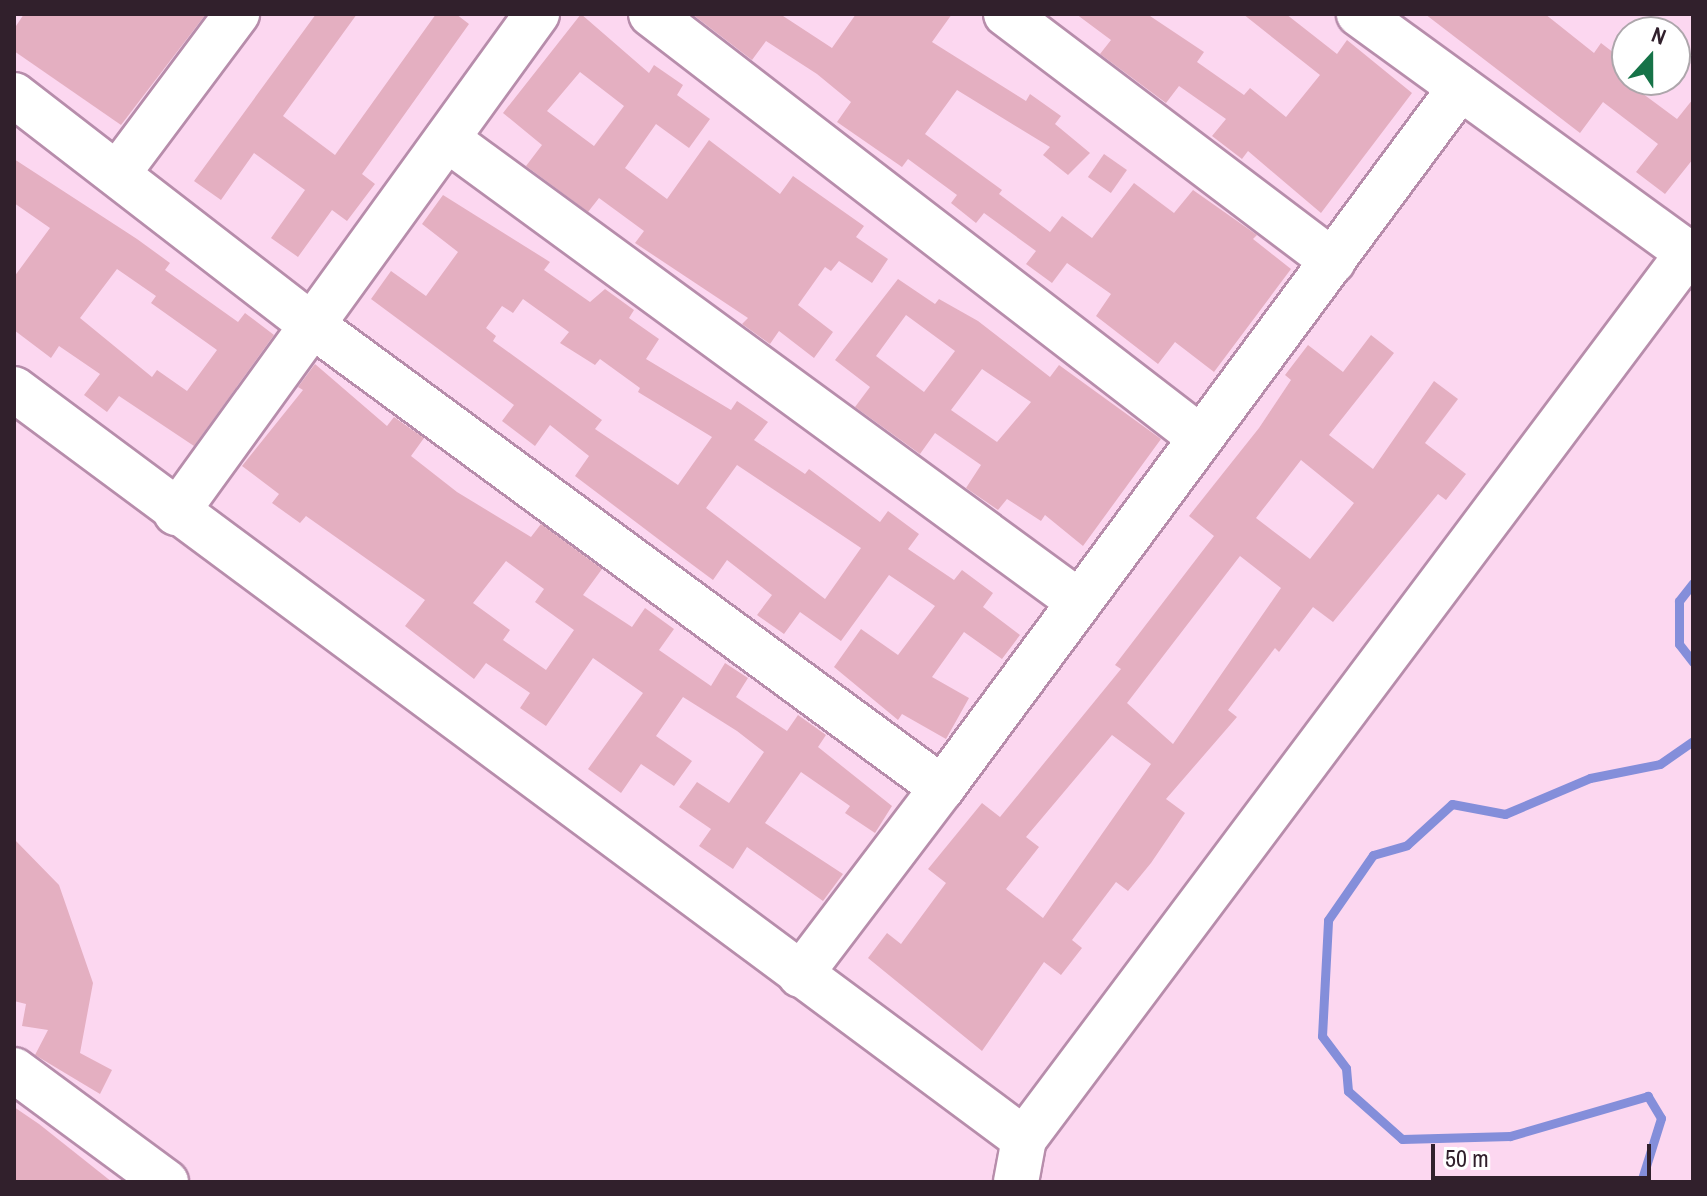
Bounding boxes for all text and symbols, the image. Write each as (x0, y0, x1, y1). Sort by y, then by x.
north arrow (1611, 16, 1691, 96)
text: N (1647, 19, 1670, 52)
scale bar (1435, 1128, 1655, 1178)
text: 50 m (1445, 1142, 1489, 1174)

